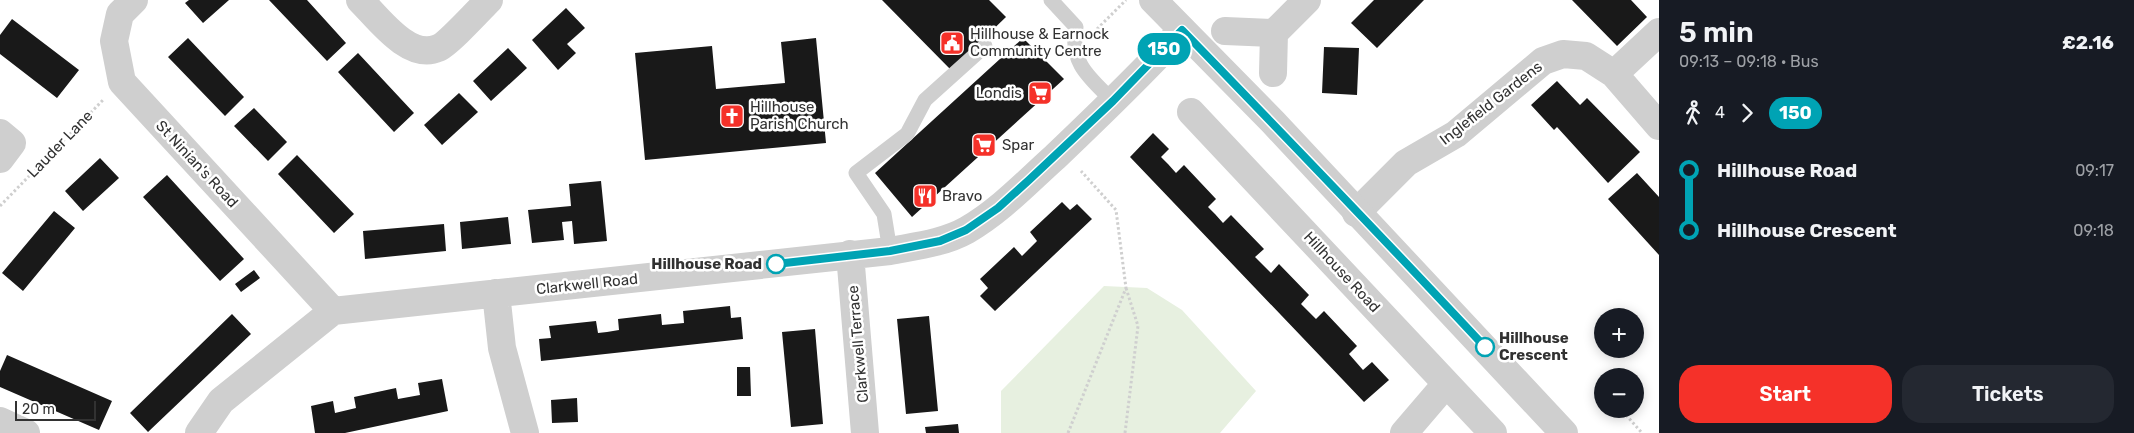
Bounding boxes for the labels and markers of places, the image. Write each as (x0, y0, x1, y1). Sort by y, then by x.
place label: Hillhouse & Earnock Community Centre (970, 25, 1109, 60)
public building icon: Hillhouse & Earnock Community Centre (939, 30, 965, 56)
supermarket icon: Londis (1027, 80, 1053, 106)
place label: Londis (976, 84, 1022, 102)
place label: Hillhouse Parish Church (750, 98, 849, 133)
church icon: Hillhouse Parish Church (719, 103, 745, 129)
supermarket icon: Spar (971, 132, 997, 158)
place label: Spar (1002, 136, 1035, 154)
restaurant icon: Bravo (912, 183, 938, 209)
place label: Bravo (942, 187, 982, 205)
marker: Hillhouse Road (766, 254, 786, 274)
place label: Hillhouse Road (651, 255, 762, 273)
place label: Hillhouse Crescent (1499, 329, 1569, 364)
marker: Hillhouse Crescent (1475, 337, 1495, 357)

